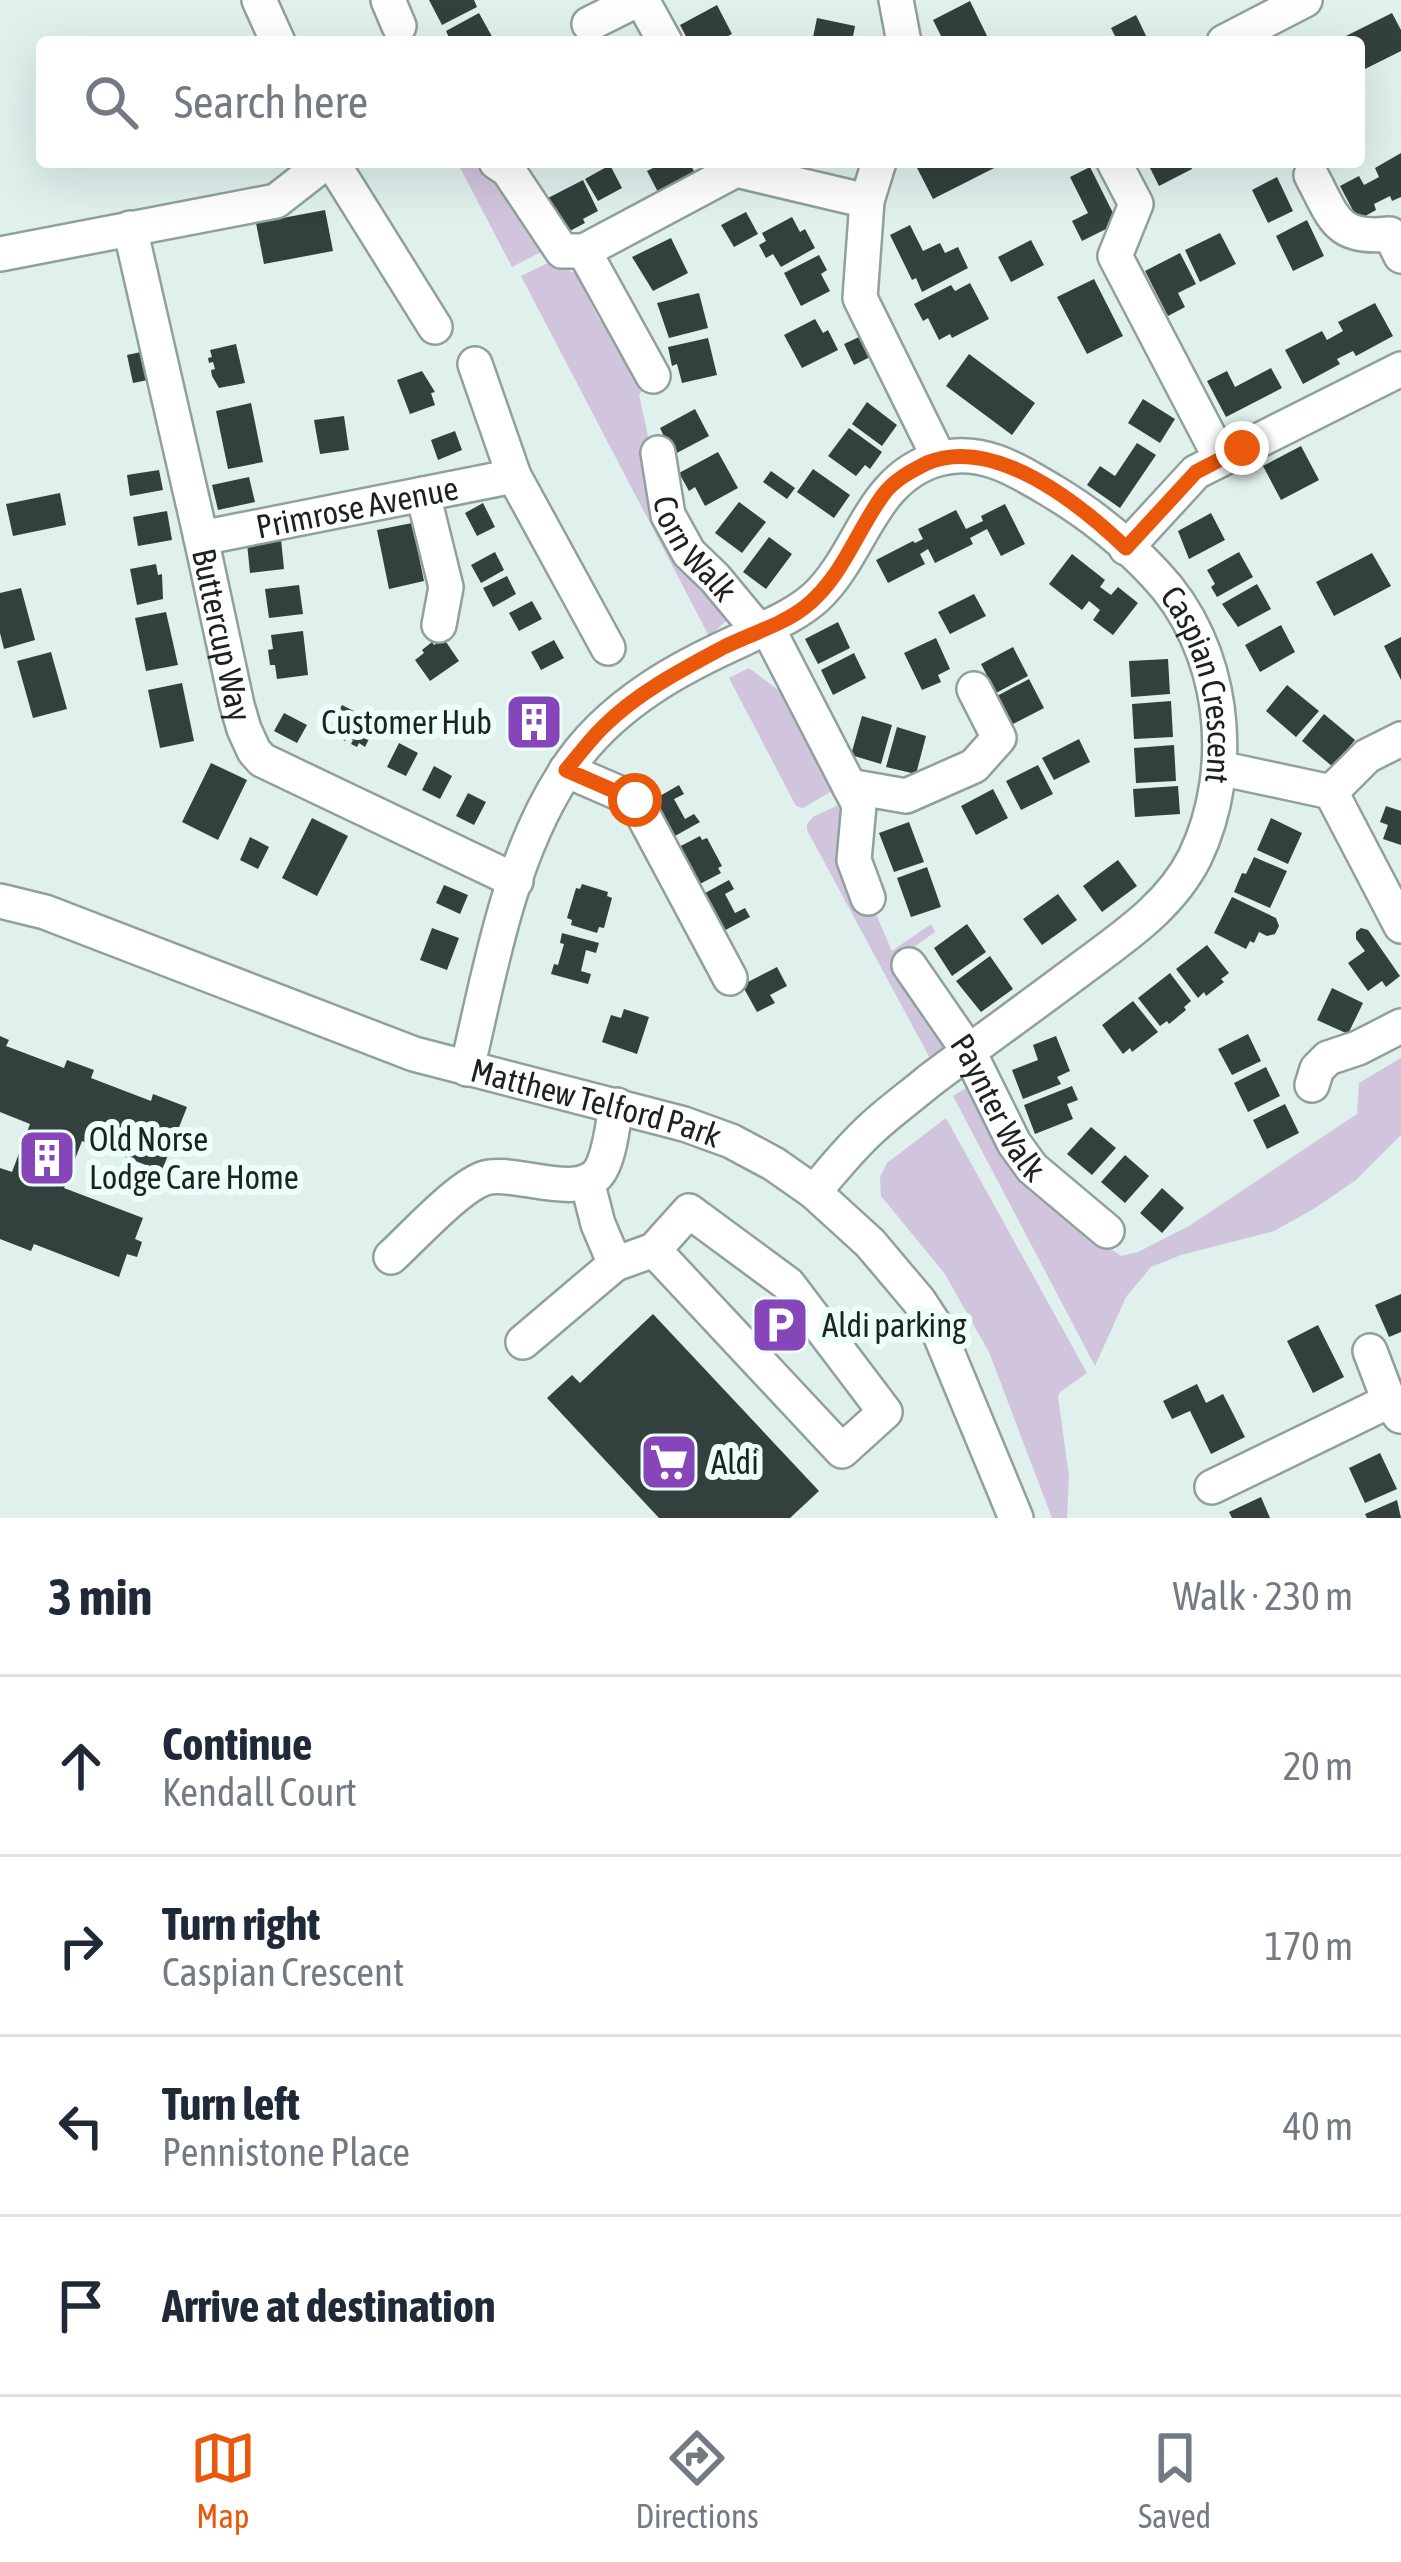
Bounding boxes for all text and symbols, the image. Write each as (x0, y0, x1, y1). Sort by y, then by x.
search box (36, 36, 1365, 168)
icon: search (78, 69, 144, 135)
text: Search here (174, 76, 368, 128)
route end (1215, 421, 1269, 475)
street label: Primrose Avenue (253, 469, 461, 546)
street label: Corn Walk (646, 493, 745, 608)
street label: Buttercup Way (185, 545, 260, 725)
street label: Caspian Crescent (1153, 578, 1239, 786)
building icon: Customer Hub (503, 691, 565, 753)
place label: Customer Hub (321, 703, 492, 741)
route start (608, 773, 662, 827)
street label: Paynter Walk (943, 1026, 1052, 1189)
street label: Matthew Telford Park (467, 1051, 726, 1155)
place label: Old Norse Lodge Care Home (89, 1120, 299, 1196)
building icon: Old Norse Lodge Care Home (16, 1127, 78, 1189)
parking icon: Aldi parking (749, 1294, 811, 1356)
place label: Aldi parking (822, 1306, 967, 1344)
supermarket icon: Aldi (638, 1431, 700, 1493)
place label: Aldi (711, 1443, 759, 1481)
text: 3 min (48, 1567, 152, 1626)
text: Walk · 230 m (1173, 1574, 1353, 1618)
text: Continue (162, 1718, 313, 1770)
icon: ahead (48, 1733, 114, 1799)
text: 20 m (1283, 1744, 1353, 1788)
text: Kendall Court (162, 1770, 357, 1814)
text: Turn right (162, 1898, 320, 1950)
icon: right (48, 1913, 114, 1979)
text: 170 m (1265, 1924, 1353, 1968)
text: Caspian Crescent (162, 1950, 404, 1994)
text: Turn left (162, 2078, 300, 2130)
icon: left (48, 2093, 114, 2159)
text: 40 m (1283, 2104, 1353, 2148)
text: Pennistone Place (162, 2130, 410, 2174)
icon: arrive (48, 2273, 114, 2339)
text: Arrive at destination (162, 2280, 496, 2332)
tab: Map (190, 2425, 256, 2535)
tab: Directions (635, 2425, 759, 2535)
tab: Saved (1138, 2425, 1211, 2535)

